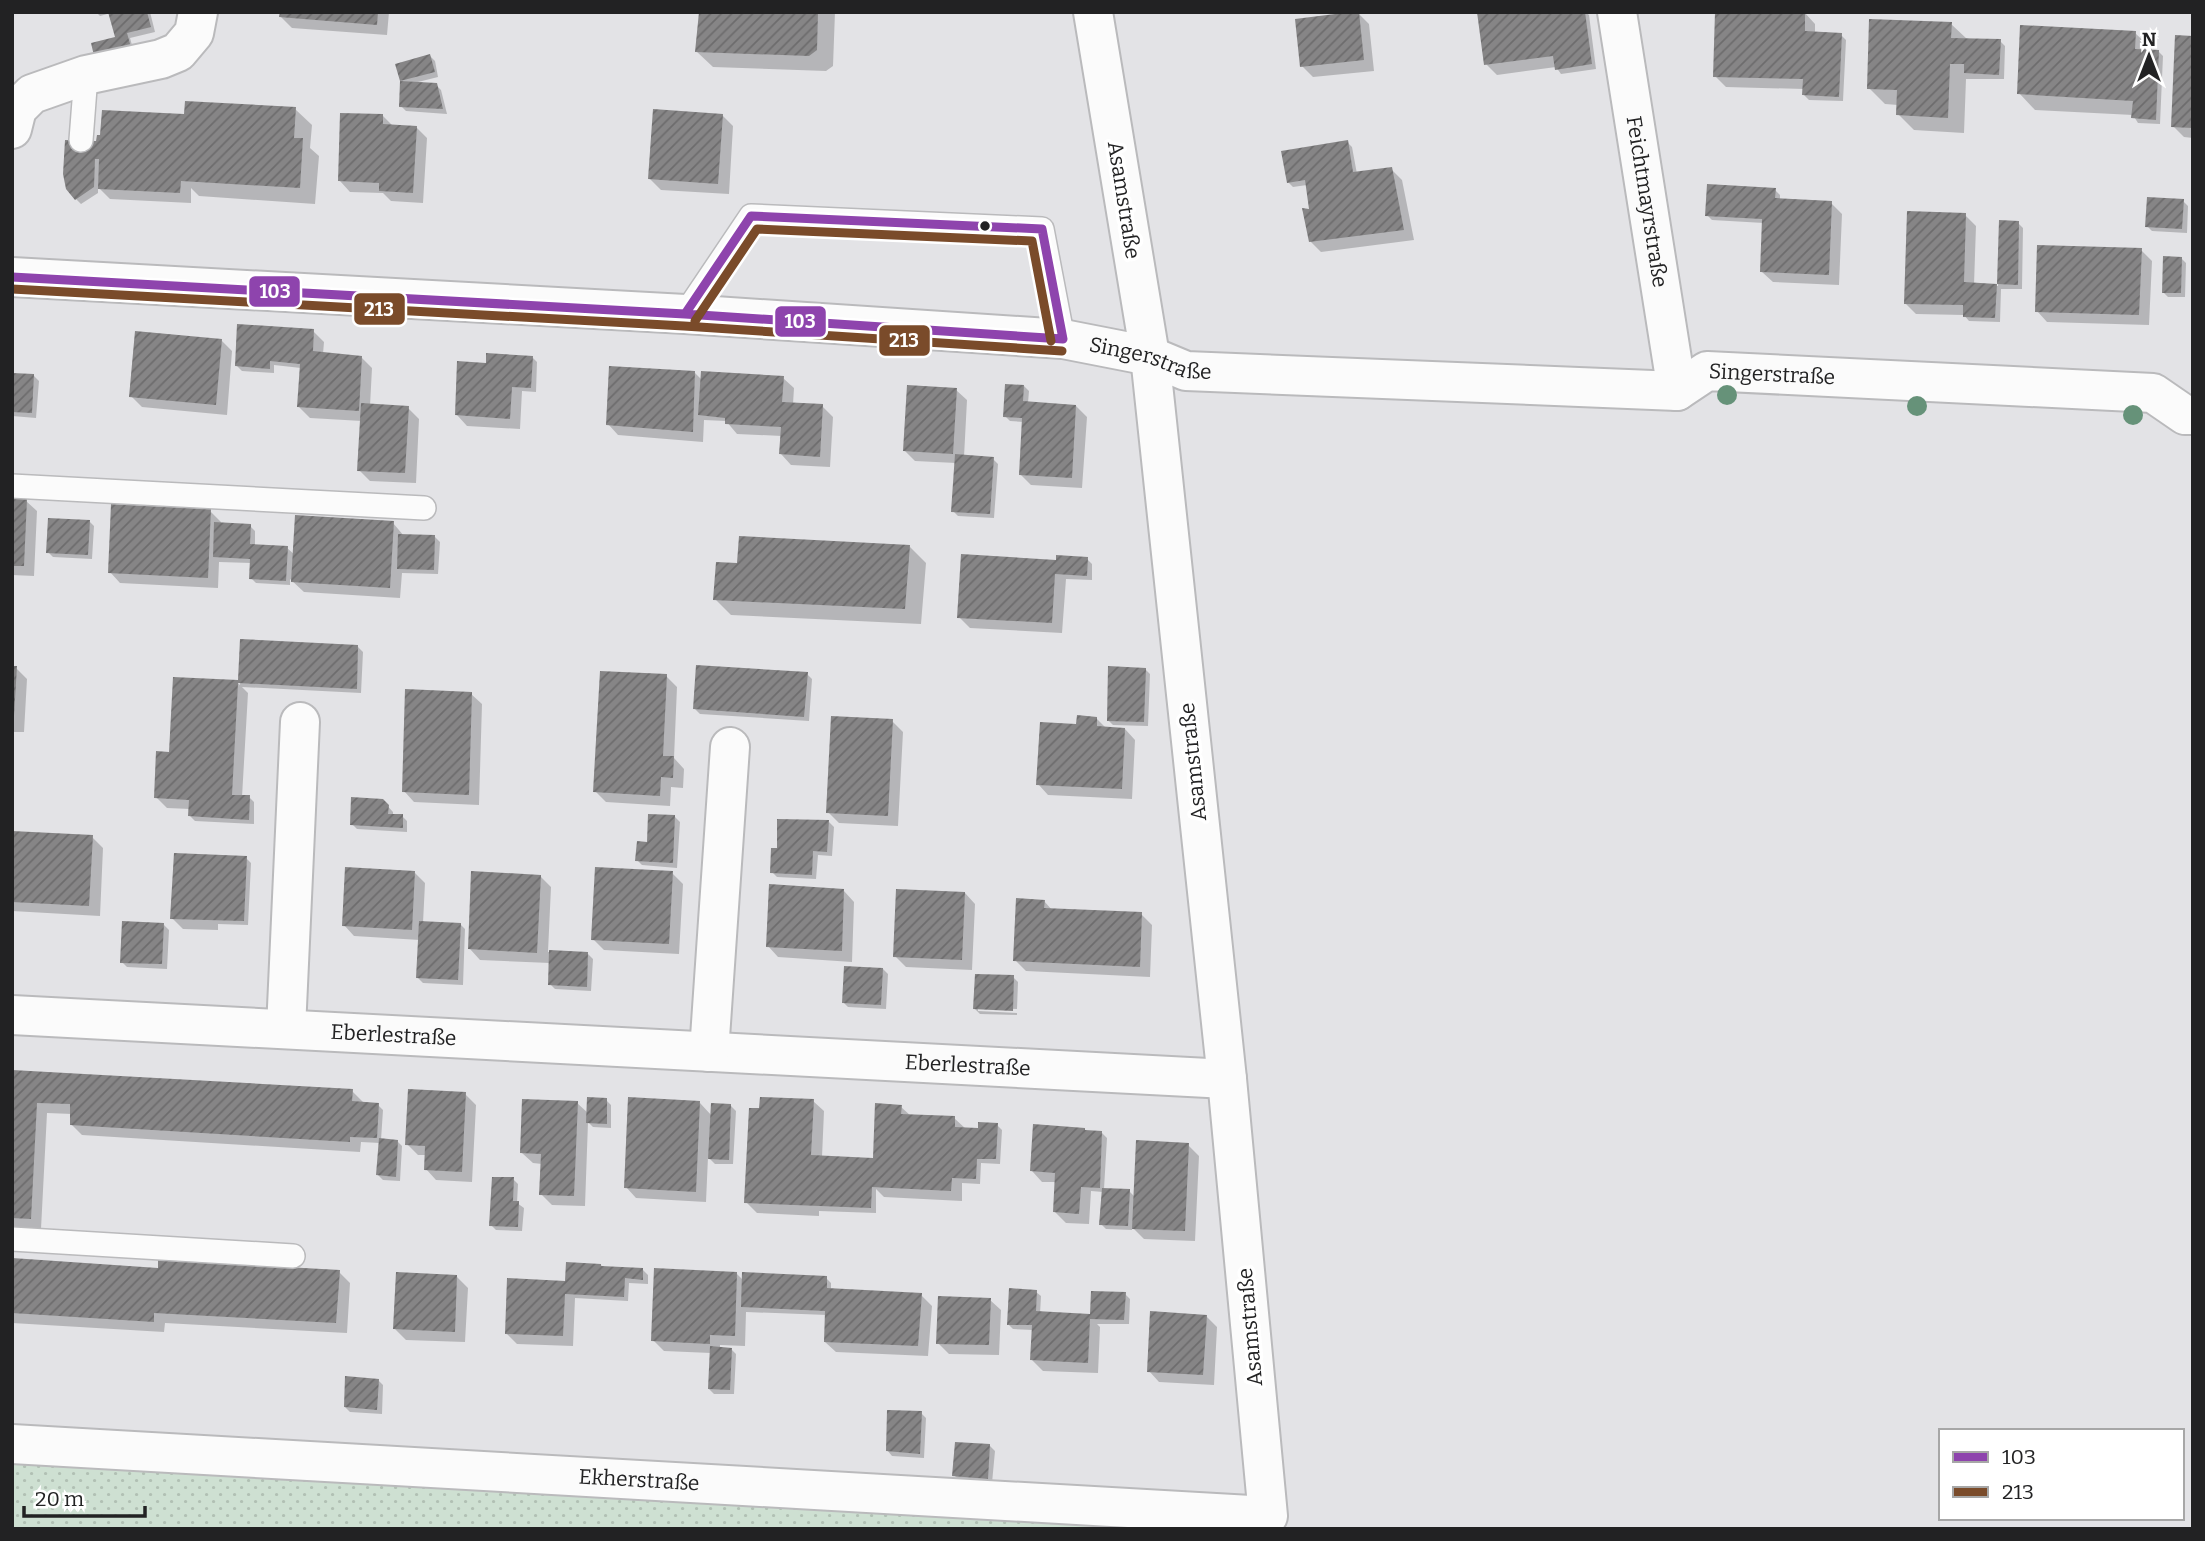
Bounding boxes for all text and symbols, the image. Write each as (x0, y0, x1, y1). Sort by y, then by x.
north arrow (2114, 21, 2184, 91)
text: N (2142, 28, 2157, 51)
street label: Feichtmayrstraße (1621, 114, 1673, 289)
street label: Asamstraße (1102, 139, 1146, 261)
unlabelled marker (978, 219, 992, 233)
line badge: 103 (248, 275, 301, 308)
text: 103 (259, 280, 291, 303)
line badge: 213 (353, 292, 406, 326)
text: 213 (364, 298, 394, 321)
line badge: 103 (774, 305, 827, 338)
text: 103 (784, 310, 816, 333)
line badge: 213 (878, 324, 931, 357)
text: 213 (889, 329, 919, 352)
street label: Singerstraße (1087, 331, 1212, 385)
street label: Singerstraße (1708, 358, 1836, 390)
street label: Asamstraße (1174, 702, 1212, 822)
street label: Eberlestraße (330, 1019, 457, 1051)
street label: Eberlestraße (904, 1049, 1031, 1082)
street label: Asamstraße (1232, 1267, 1268, 1387)
legend (1939, 1429, 2184, 1520)
text: 103 (2002, 1444, 2036, 1470)
street label: Ekherstraße (578, 1464, 700, 1496)
scale bar (24, 1474, 145, 1518)
text: 213 (2002, 1479, 2034, 1505)
text: 20 m (35, 1486, 84, 1512)

